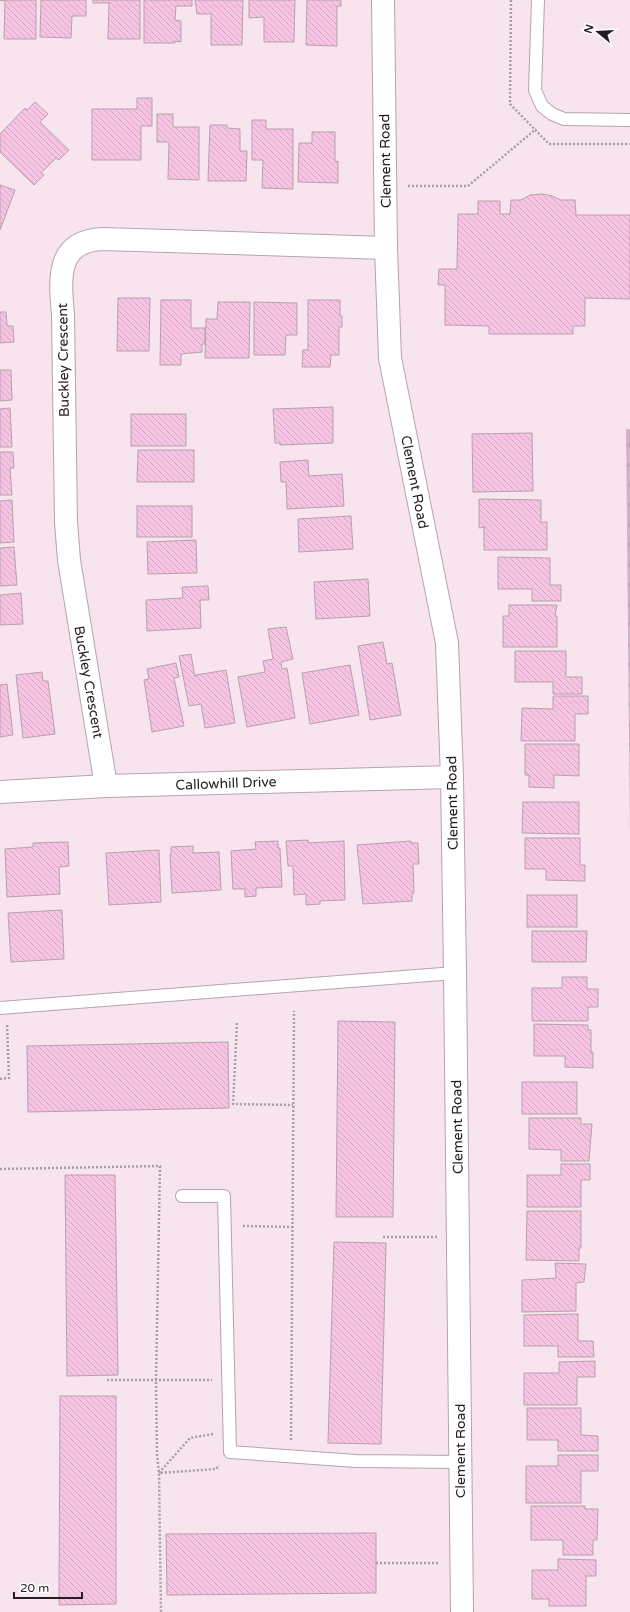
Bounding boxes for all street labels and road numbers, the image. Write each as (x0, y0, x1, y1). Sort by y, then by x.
street label: Clement Road (376, 114, 395, 208)
street label: Buckley Crescent (54, 302, 73, 417)
street label: Clement Road (397, 434, 432, 530)
street label: Buckley Crescent (70, 624, 107, 740)
street label: Clement Road (443, 756, 462, 850)
street label: Callowhill Drive (175, 773, 277, 794)
street label: Clement Road (448, 1080, 467, 1174)
street label: Clement Road (452, 1404, 469, 1498)

